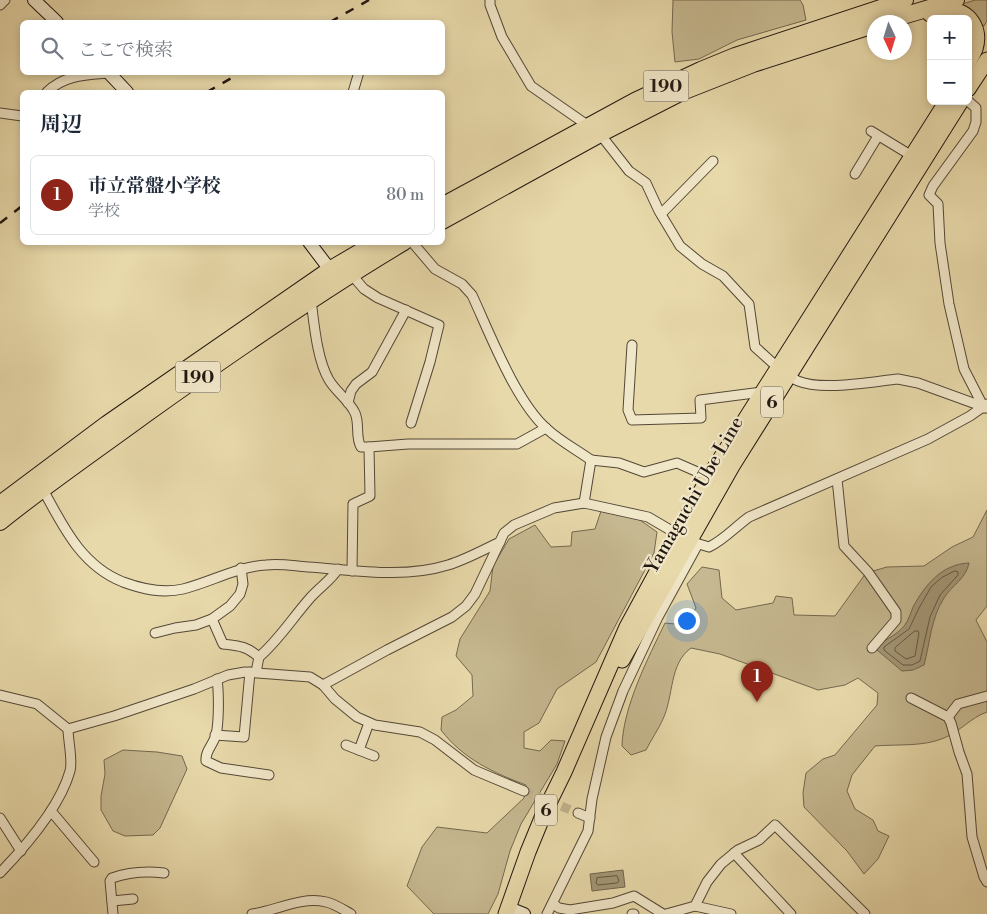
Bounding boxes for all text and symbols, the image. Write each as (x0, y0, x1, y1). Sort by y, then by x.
north arrow (867, 15, 912, 60)
map controls (927, 15, 972, 105)
button: + (927, 15, 972, 60)
search box (20, 20, 445, 75)
icon: search (38, 34, 66, 62)
text: ここで検索 (78, 38, 173, 62)
button: − (927, 60, 972, 105)
road number: 190 (644, 70, 688, 102)
text: 周辺 (40, 112, 82, 138)
text: 市立常盤小学校 (88, 174, 221, 198)
text: 1 (53, 185, 61, 205)
text: 80 m (386, 185, 424, 205)
text: 学校 (88, 201, 120, 221)
road number: 190 (176, 362, 220, 392)
road number: 6 (761, 387, 783, 418)
street label: Yamaguchi Ube Line (639, 412, 749, 579)
your location (674, 608, 700, 634)
pin: 1 (741, 661, 773, 702)
road number: 6 (535, 794, 557, 826)

